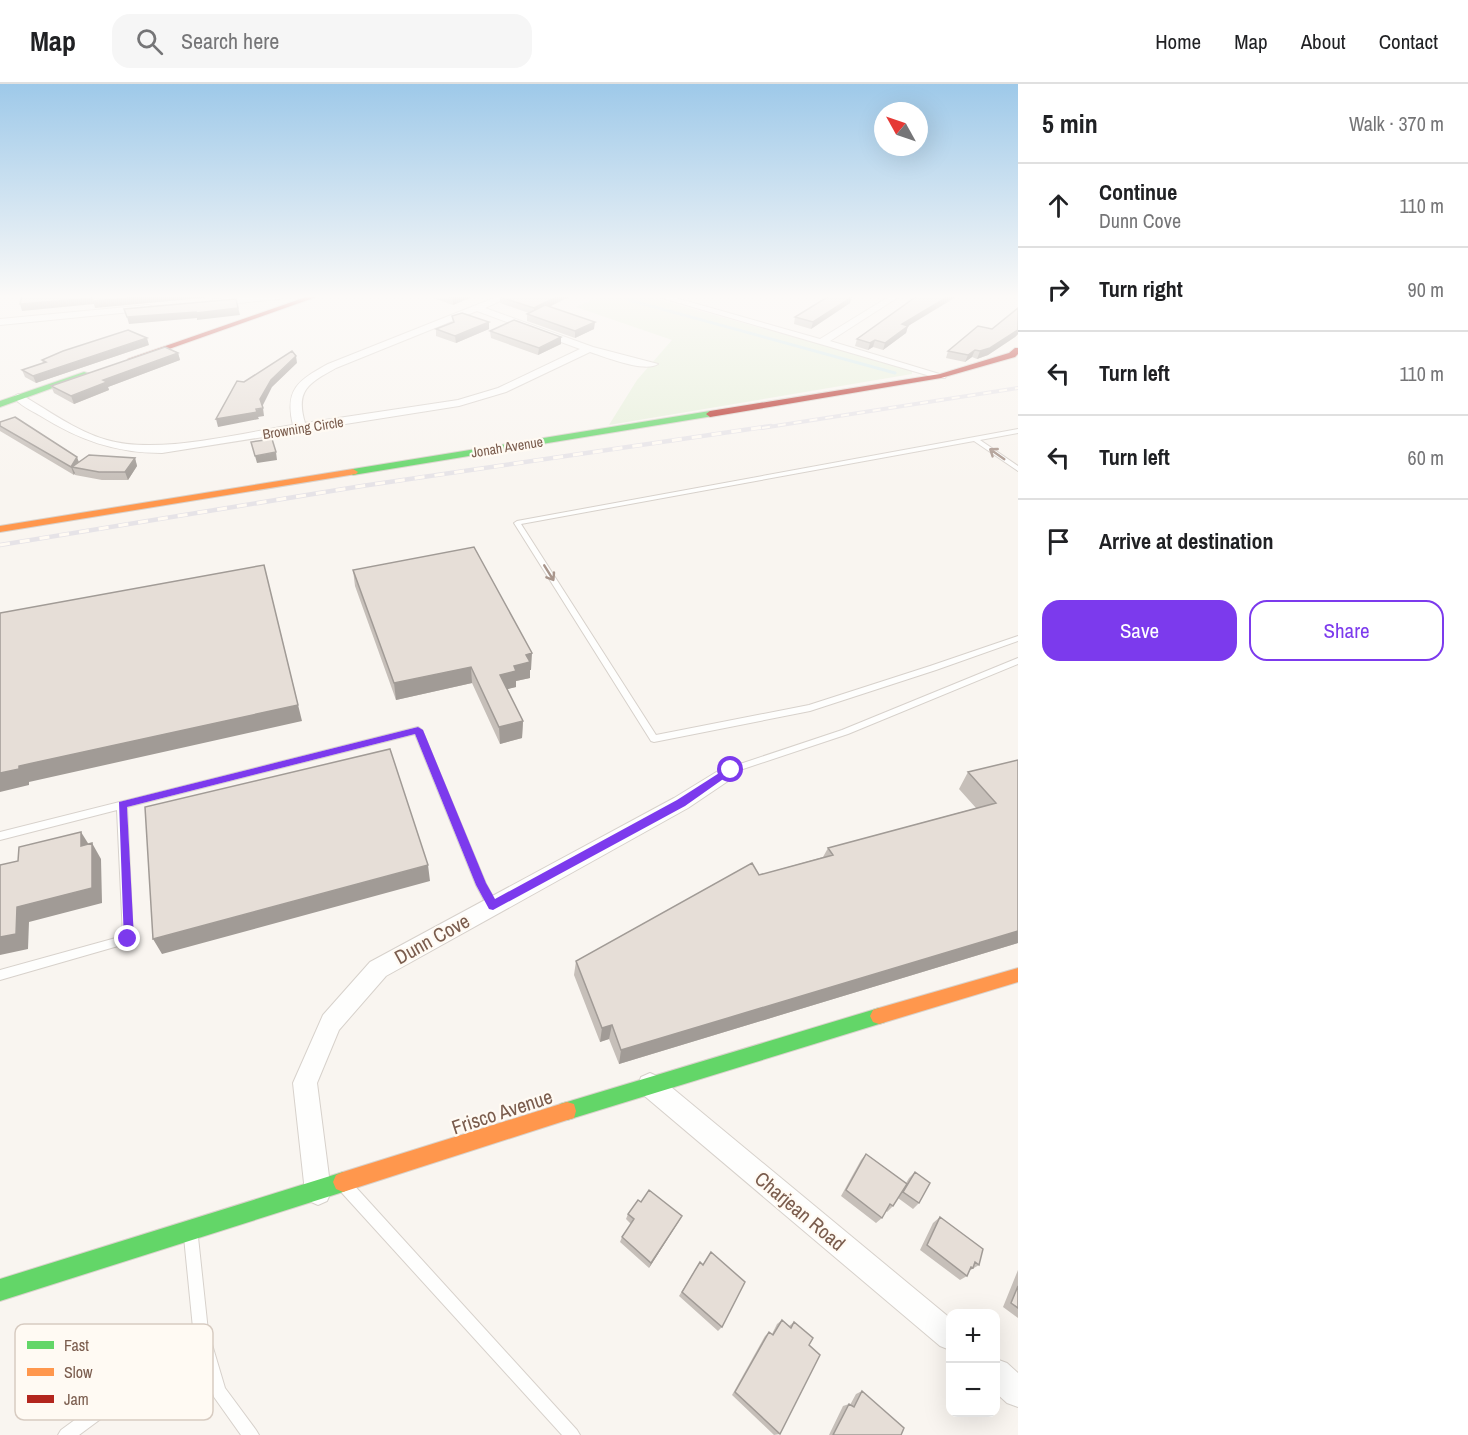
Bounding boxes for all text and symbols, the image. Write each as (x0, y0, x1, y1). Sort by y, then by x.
search box (112, 14, 532, 68)
text: Map (30, 22, 76, 60)
icon: search (133, 25, 166, 58)
text: Search here (181, 26, 279, 56)
text: Home (1155, 27, 1201, 56)
text: Map (1234, 27, 1268, 56)
text: About (1301, 27, 1346, 56)
text: Contact (1379, 27, 1438, 56)
north arrow (874, 102, 928, 156)
text: 5 min (1042, 106, 1098, 141)
text: Walk · 370 m (1349, 110, 1444, 137)
text: Continue (1099, 177, 1177, 207)
icon: ahead (1042, 189, 1075, 222)
text: 110 m (1400, 192, 1444, 219)
text: Dunn Cove (1099, 207, 1181, 234)
icon: right (1042, 273, 1075, 306)
text: Turn right (1099, 274, 1183, 304)
text: 90 m (1408, 276, 1444, 303)
icon: left (1042, 357, 1075, 390)
text: Turn left (1099, 358, 1170, 388)
text: 110 m (1400, 360, 1444, 387)
street label: Browning Circle (261, 413, 345, 443)
street label: Jonah Avenue (470, 432, 544, 462)
icon: left (1042, 441, 1075, 474)
text: Turn left (1099, 442, 1170, 472)
text: 60 m (1408, 444, 1444, 471)
one-way arrow (989, 448, 1005, 460)
icon: arrive (1042, 525, 1075, 558)
text: Arrive at destination (1099, 526, 1273, 556)
one-way arrow (543, 564, 555, 581)
button: Save (1042, 600, 1237, 661)
button: Share (1249, 600, 1444, 661)
route start (717, 756, 743, 782)
street label: Dunn Cove (389, 907, 474, 970)
route end (114, 925, 140, 951)
street label: Frisco Avenue (448, 1083, 556, 1141)
street label: Charjean Road (749, 1165, 851, 1256)
map controls (946, 1309, 1000, 1417)
button: + (946, 1309, 1000, 1363)
legend (15, 1324, 213, 1420)
text: Fast (64, 1334, 89, 1356)
text: Slow (64, 1361, 93, 1383)
button: − (946, 1363, 1000, 1417)
text: Jam (64, 1388, 89, 1410)

